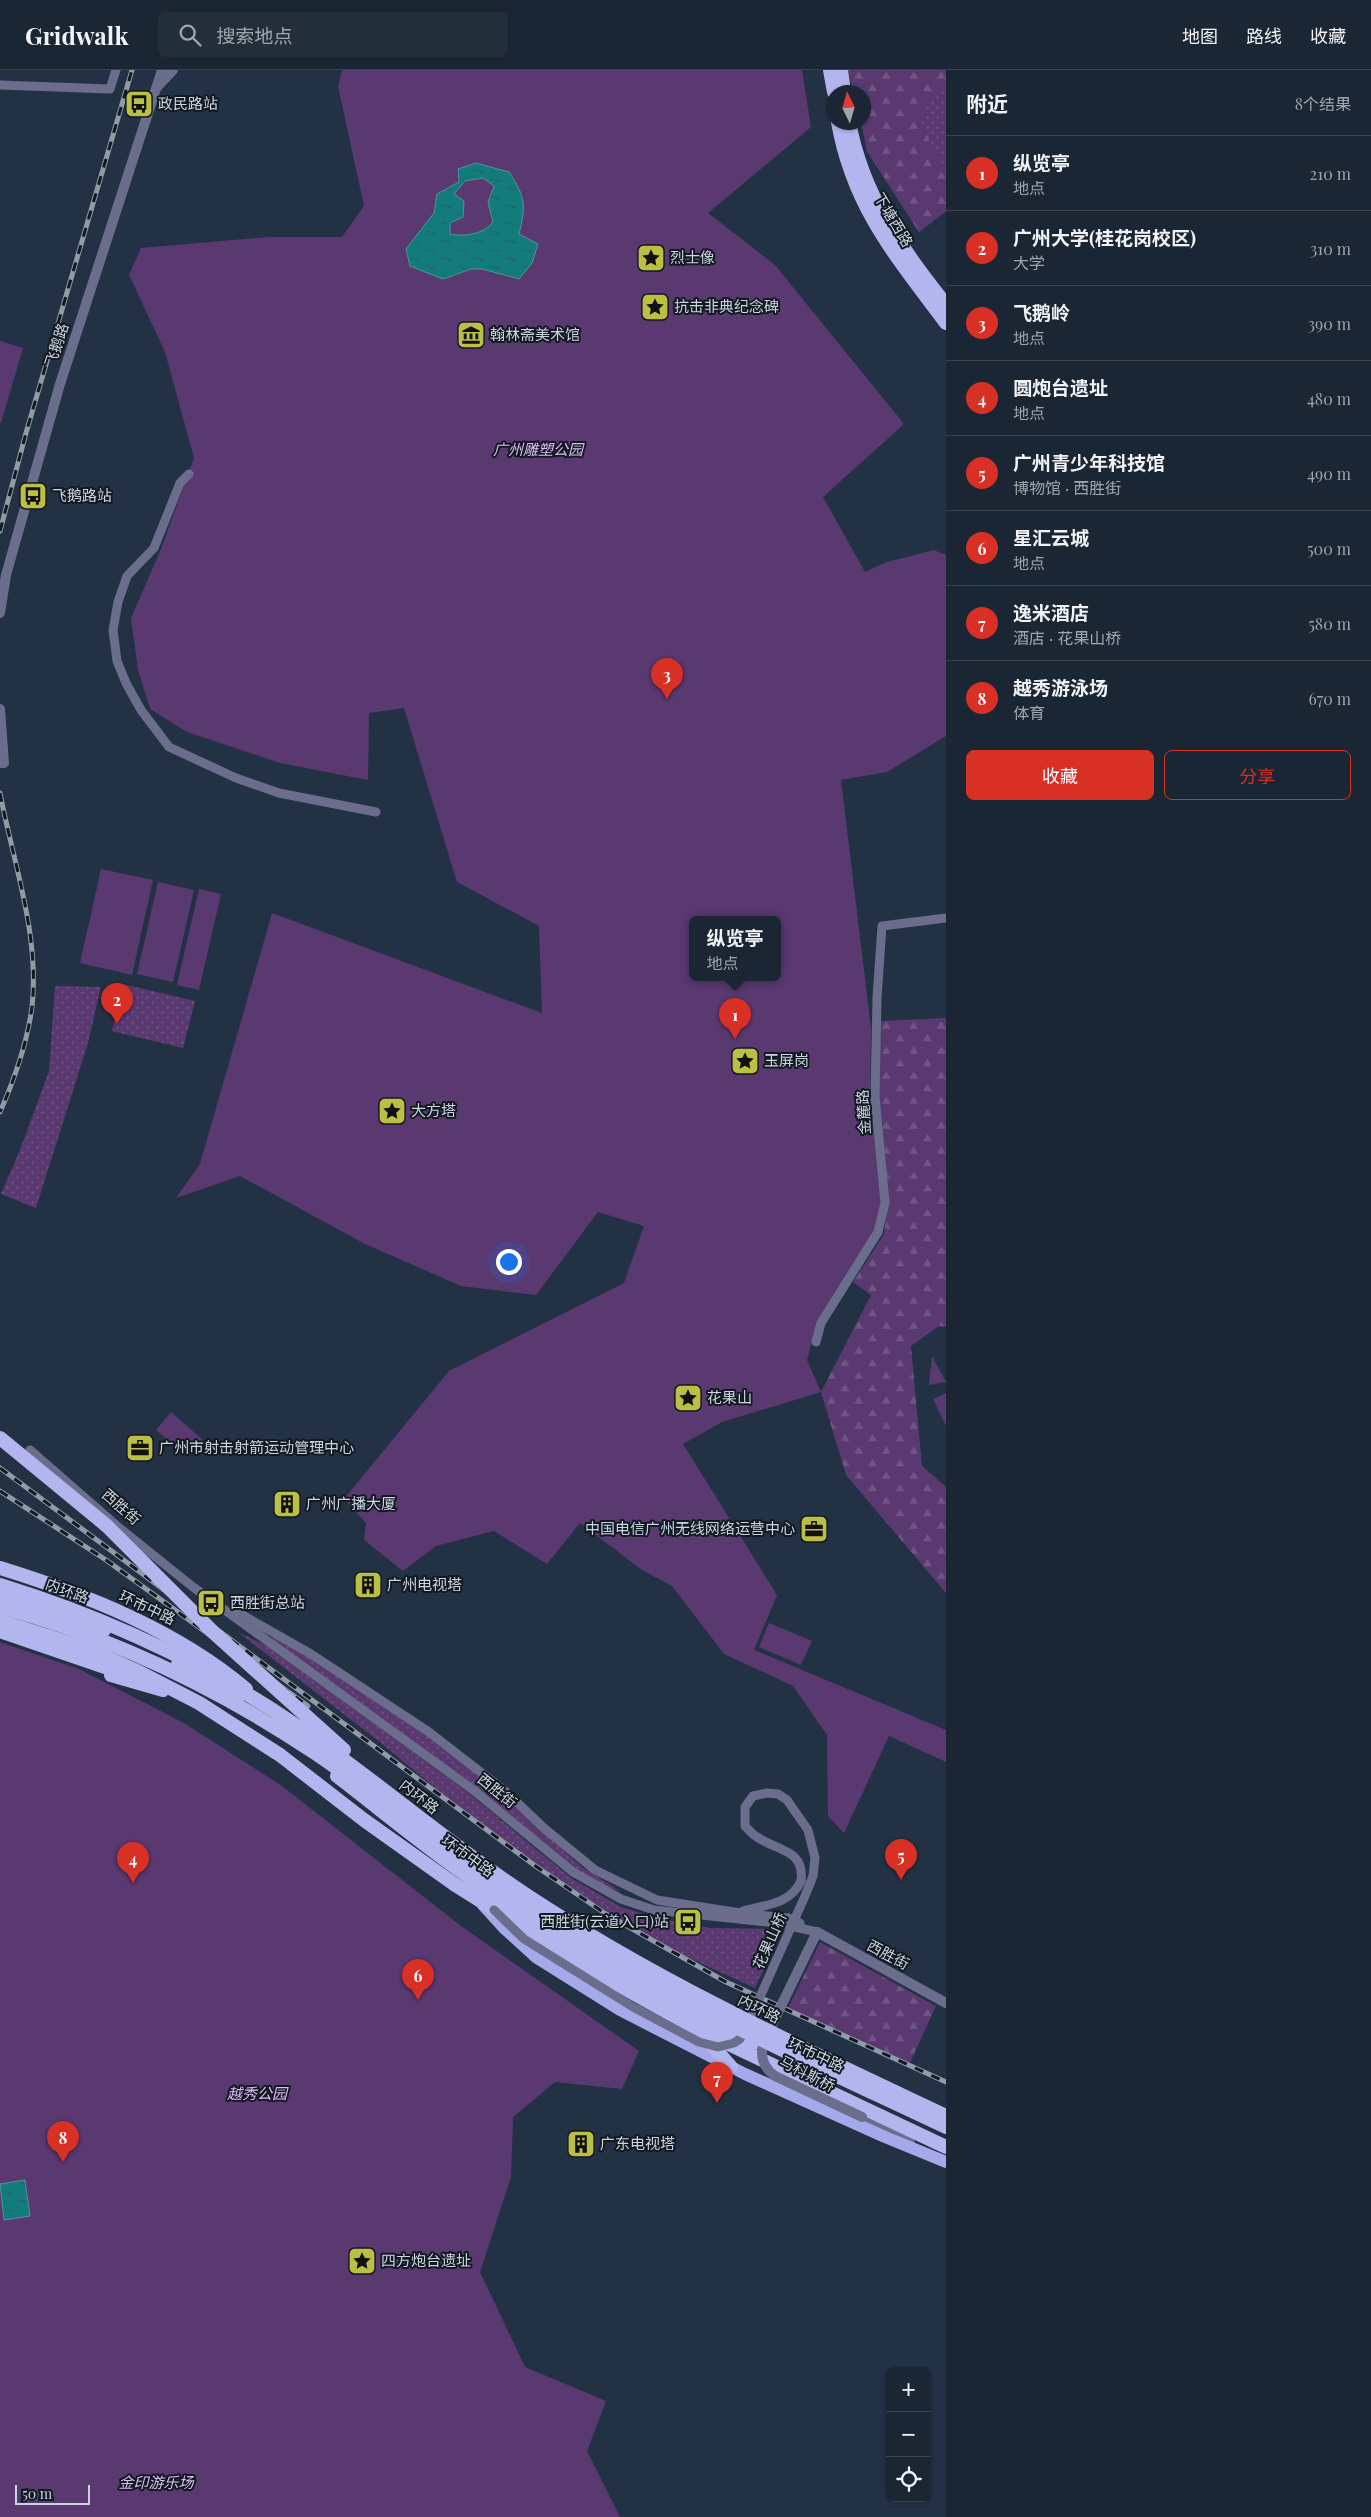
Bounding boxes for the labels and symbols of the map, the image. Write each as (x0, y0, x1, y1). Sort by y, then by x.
north arrow (826, 85, 871, 130)
bus stop icon: 政民路站 (124, 89, 154, 119)
place label: 政民路站 (158, 93, 218, 113)
street label: 下塘西路 (870, 189, 918, 250)
place icon: 烈士像 (636, 243, 666, 273)
place label: 烈士像 (670, 247, 715, 267)
place icon: 抗击非典纪念碑 (640, 292, 670, 322)
place label: 抗击非典纪念碑 (674, 296, 779, 316)
street label: 飞鹅路 (40, 320, 73, 369)
museum icon: 翰林斋美术馆 (456, 320, 486, 350)
place label: 翰林斋美术馆 (490, 324, 580, 344)
park label: 广州雕塑公园 (493, 439, 585, 459)
bus stop icon: 飞鹅路站 (18, 481, 48, 511)
place label: 飞鹅路站 (52, 485, 112, 505)
pin: 3 (651, 658, 683, 699)
pin: 2 (101, 983, 133, 1024)
pin: 1 (719, 998, 751, 1039)
place icon: 玉屏岗 (730, 1046, 760, 1076)
place label: 玉屏岗 (764, 1050, 809, 1070)
street label: 金麓路 (852, 1089, 874, 1135)
place icon: 大方塔 (377, 1096, 407, 1126)
place label: 大方塔 (411, 1100, 456, 1120)
your location (496, 1249, 522, 1275)
place icon: 花果山 (673, 1383, 703, 1413)
place label: 花果山 (707, 1387, 752, 1407)
office icon: 广州市射击射箭运动管理中心 (125, 1433, 155, 1463)
place label: 广州市射击射箭运动管理中心 (159, 1437, 354, 1457)
street label: 西胜街 (98, 1484, 145, 1529)
building icon: 广州广播大厦 (272, 1489, 302, 1519)
place label: 广州广播大厦 (306, 1493, 396, 1513)
office icon: 中国电信广州无线网络运营中心 (799, 1514, 829, 1544)
place label: 中国电信广州无线网络运营中心 (585, 1518, 795, 1538)
building icon: 广州电视塔 (353, 1570, 383, 1600)
street label: 内环路 (43, 1573, 92, 1607)
place label: 广州电视塔 (387, 1574, 462, 1594)
street label: 环市中路 (116, 1585, 179, 1629)
bus stop icon: 西胜街总站 (196, 1588, 226, 1618)
place label: 西胜街总站 (230, 1592, 305, 1612)
street label: 西胜街 (474, 1768, 521, 1812)
street label: 内环路 (396, 1774, 444, 1818)
street label: 环市中路 (438, 1829, 499, 1881)
pin: 5 (885, 1839, 917, 1880)
pin: 4 (117, 1842, 149, 1883)
bus stop icon: 西胜街(云道入口)站 (673, 1907, 703, 1937)
street label: 花果山桥 (748, 1909, 790, 1972)
place label: 西胜街(云道入口)站 (540, 1911, 669, 1931)
street label: 西胜街 (864, 1935, 913, 1974)
pin: 6 (402, 1959, 434, 2000)
street label: 内环路 (735, 1989, 784, 2027)
street label: 环市中路 (785, 2032, 848, 2076)
street label: 马科斯桥 (776, 2051, 839, 2096)
pin: 7 (701, 2062, 733, 2103)
park label: 越秀公园 (227, 2083, 289, 2103)
pin: 8 (47, 2121, 79, 2162)
building icon: 广东电视塔 (566, 2129, 596, 2159)
place label: 广东电视塔 (600, 2133, 675, 2153)
place icon: 四方炮台遗址 (347, 2246, 377, 2276)
place label: 四方炮台遗址 (381, 2250, 471, 2270)
park label: 金印游乐场 (118, 2472, 195, 2492)
scale bar (15, 2482, 90, 2505)

